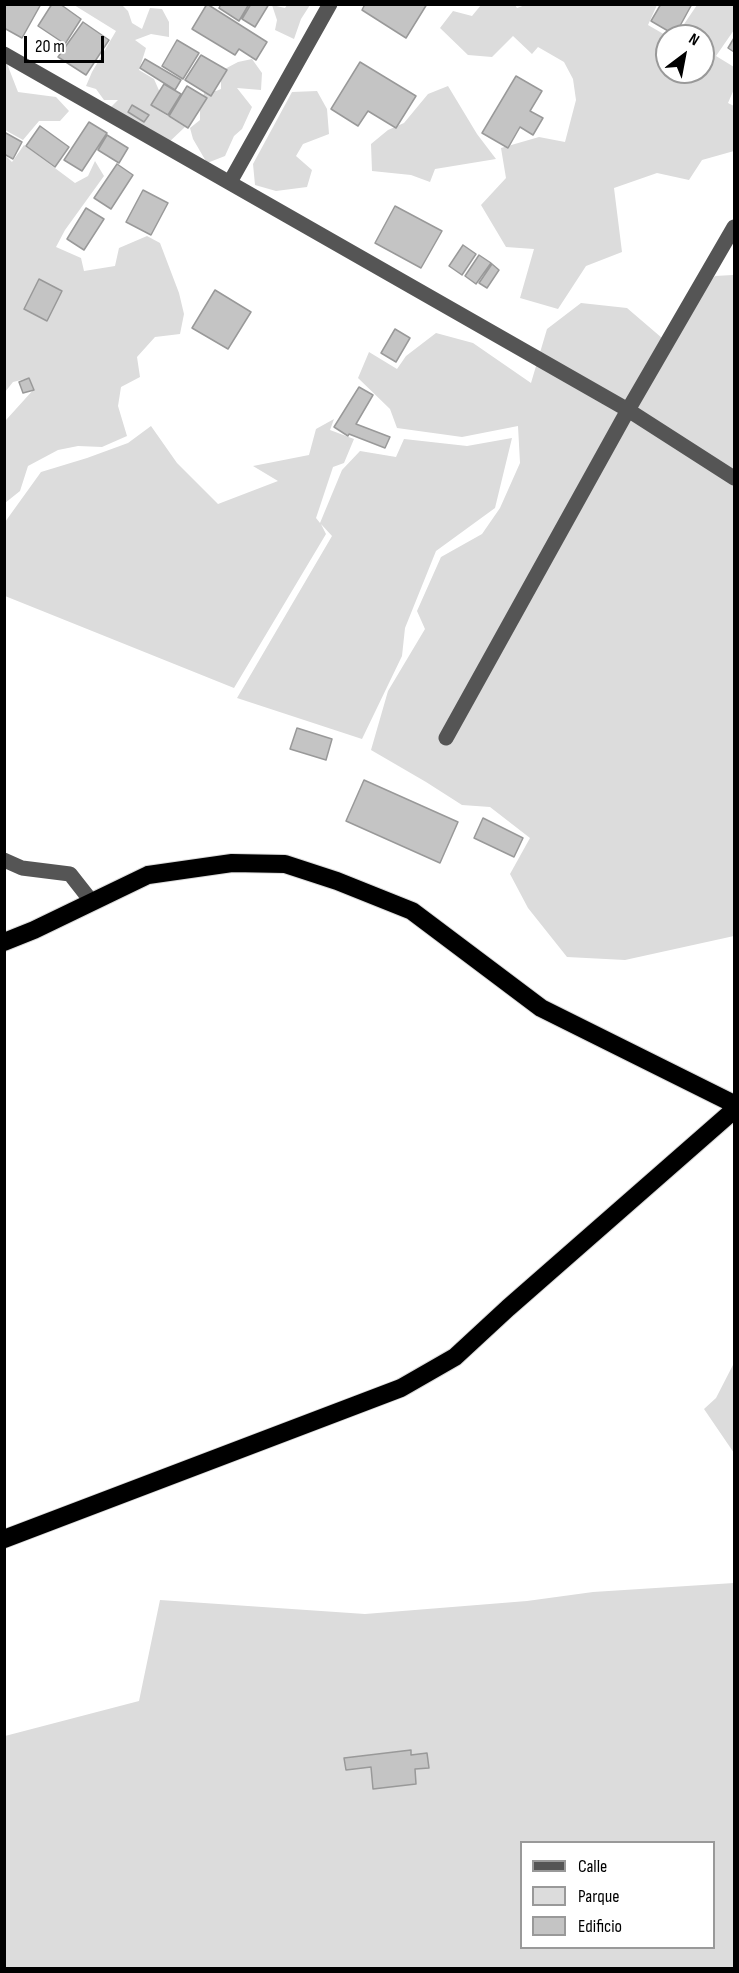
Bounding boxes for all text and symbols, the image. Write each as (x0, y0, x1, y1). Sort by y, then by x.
scale bar (27, 24, 106, 62)
north arrow (655, 24, 715, 84)
text: N (685, 30, 702, 50)
text: 20 m (35, 36, 65, 57)
legend (520, 1841, 715, 1949)
text: Calle (578, 1856, 607, 1877)
text: Parque (578, 1886, 619, 1907)
text: Edificio (578, 1916, 622, 1937)

